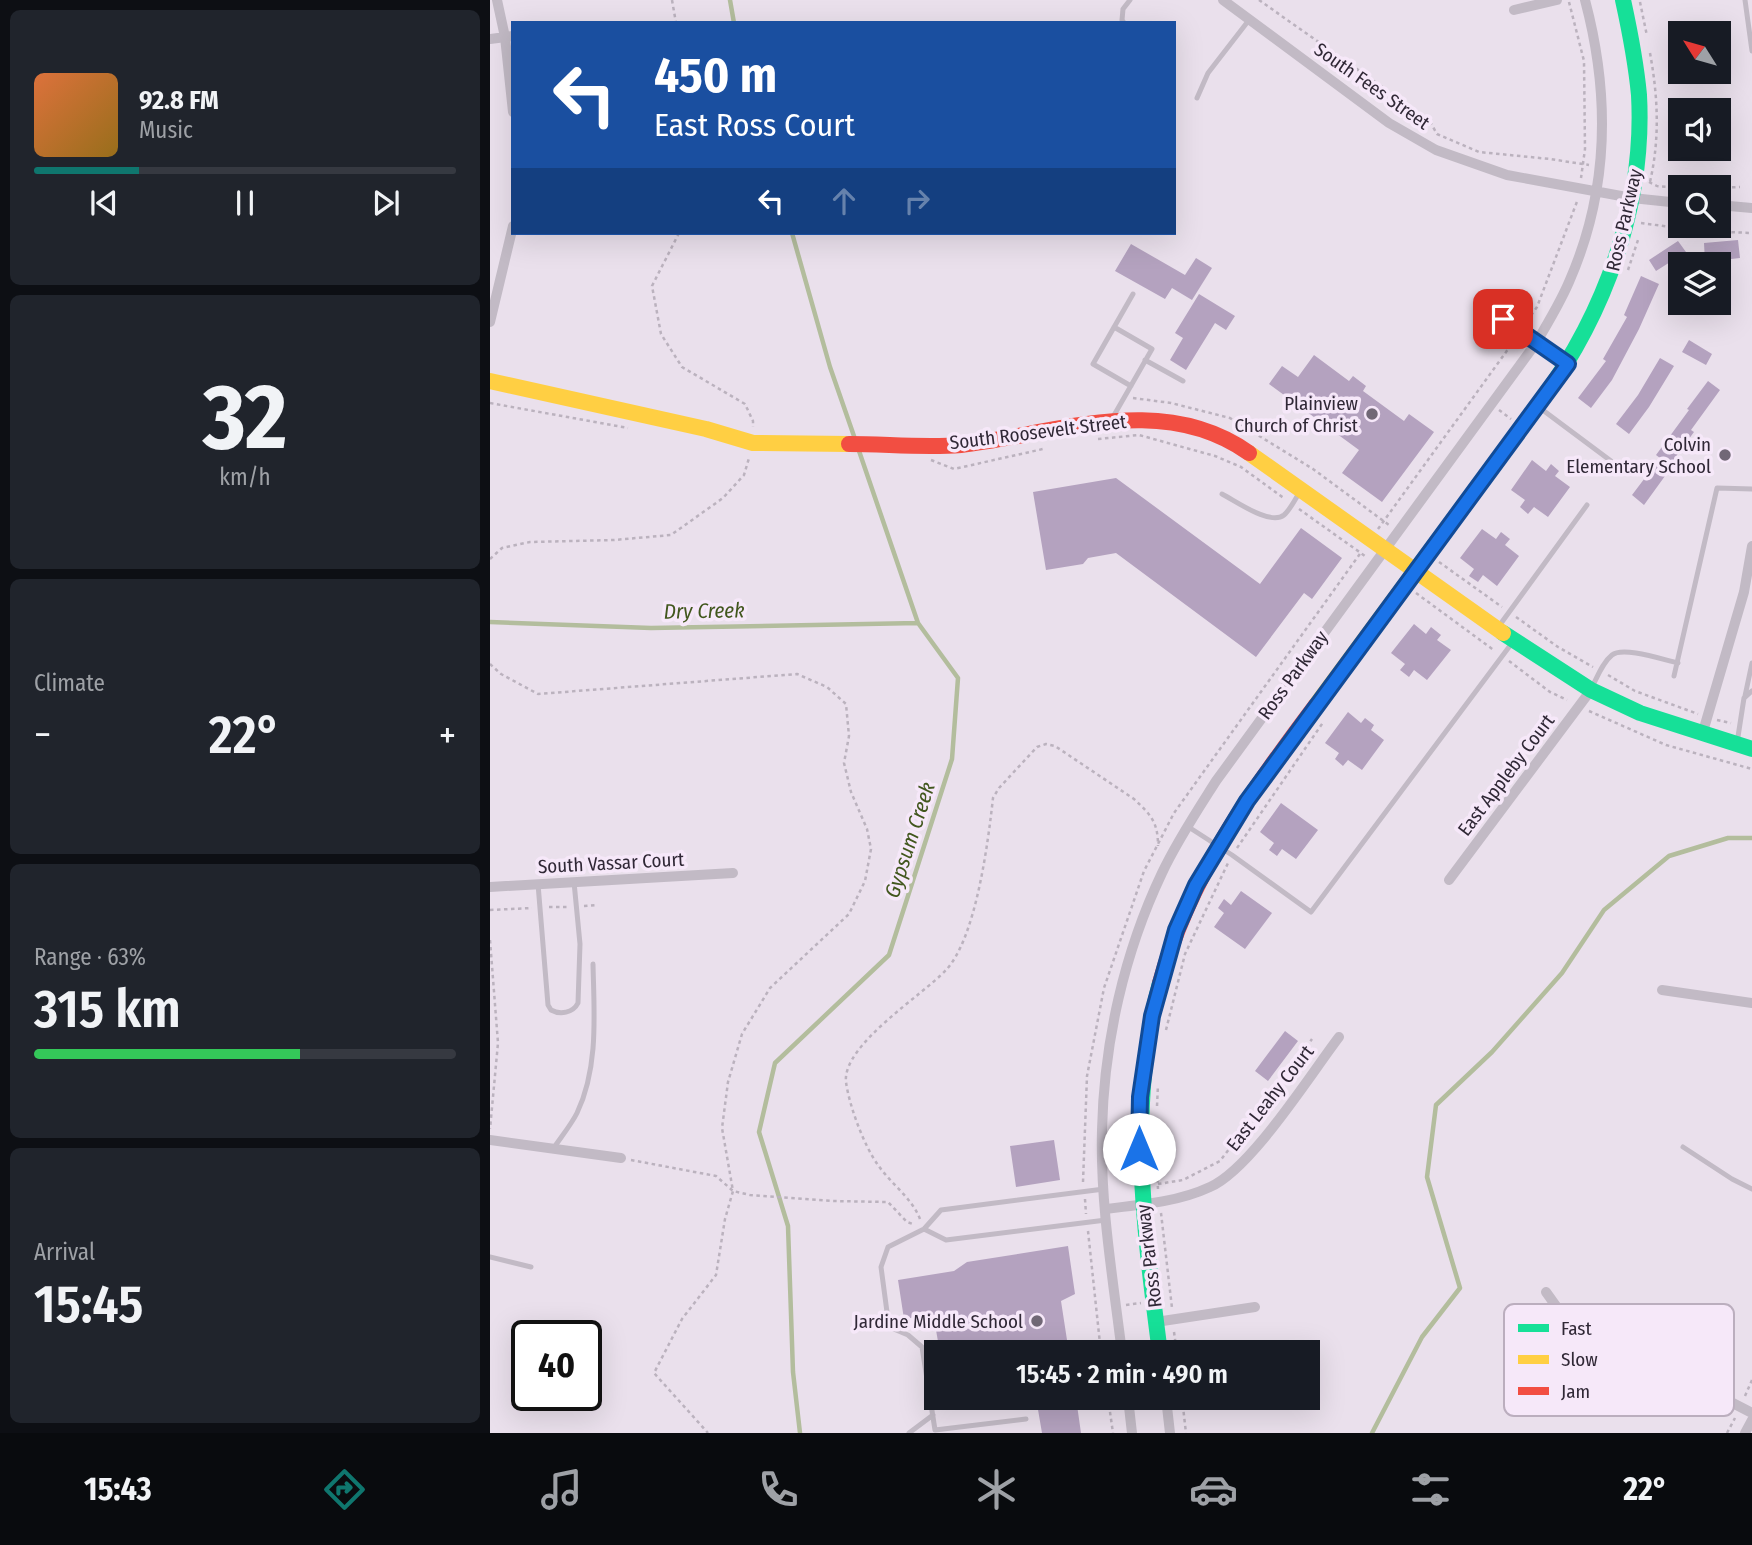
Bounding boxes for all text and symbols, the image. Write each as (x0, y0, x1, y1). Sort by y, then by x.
north arrow (1668, 21, 1731, 84)
map controls (1668, 21, 1731, 315)
street label: South Fees Street (1310, 38, 1435, 135)
text: 450 m (654, 46, 777, 105)
icon: left (539, 49, 630, 140)
text: 92.8 FM (139, 85, 219, 116)
button: sound (1668, 98, 1731, 161)
text: East Ross Court (654, 106, 855, 144)
text: Music (139, 116, 193, 144)
street label: Ross Parkway (1601, 166, 1647, 273)
button: search (1668, 175, 1731, 238)
icon: left (752, 182, 790, 220)
icon: ahead (825, 182, 863, 220)
icon: right (898, 182, 936, 220)
icon: previous (85, 184, 123, 222)
icon: pause (226, 184, 264, 222)
icon: next (367, 184, 405, 222)
button: layers (1668, 252, 1731, 315)
pin (1473, 289, 1533, 349)
icon: arrive (1484, 300, 1522, 338)
text: 32 (203, 363, 287, 472)
place label: Plainview Church of Christ (1234, 392, 1359, 437)
marker: Plainview Church of Christ (1364, 406, 1380, 422)
street label: South Roosevelt Street (948, 410, 1128, 454)
place label: Colvin Elementary School (1566, 433, 1711, 478)
marker: Colvin Elementary School (1717, 447, 1733, 463)
text: km/h (219, 463, 271, 491)
water label: Dry Creek (663, 597, 745, 625)
street label: Ross Parkway (1253, 626, 1333, 724)
text: Climate (34, 669, 105, 697)
text: 22° (209, 704, 281, 767)
street label: East Appleby Court (1453, 709, 1560, 840)
text: − (34, 712, 51, 758)
text: + (439, 712, 456, 758)
water label: Gypsum Creek (879, 779, 941, 901)
street label: South Vassar Court (537, 848, 686, 878)
text: Range · 63% (34, 943, 146, 971)
text: 315 km (34, 978, 181, 1041)
street label: East Leahy Court (1222, 1040, 1319, 1156)
position arrow (1102, 1112, 1176, 1186)
street label: Ross Parkway (1131, 1202, 1167, 1309)
text: Arrival (34, 1238, 95, 1266)
text: 15:45 (34, 1273, 143, 1336)
legend (1504, 1304, 1734, 1416)
place label: Jardine Middle School (854, 1310, 1023, 1333)
marker: Jardine Middle School (1029, 1313, 1045, 1329)
text: Fast (1561, 1317, 1592, 1340)
speed limit sign: 40 (511, 1320, 602, 1411)
text: Slow (1561, 1348, 1598, 1371)
text: 15:45 · 2 min · 490 m (1016, 1359, 1228, 1390)
text: Jam (1561, 1380, 1590, 1403)
icon: directions (320, 1465, 369, 1514)
icon: music (537, 1465, 586, 1514)
icon: phone (754, 1465, 803, 1514)
icon: climate (972, 1465, 1021, 1514)
icon: car (1189, 1465, 1238, 1514)
icon: filters (1406, 1465, 1455, 1514)
text: 15:43 (84, 1470, 152, 1508)
text: 22° (1623, 1470, 1668, 1508)

